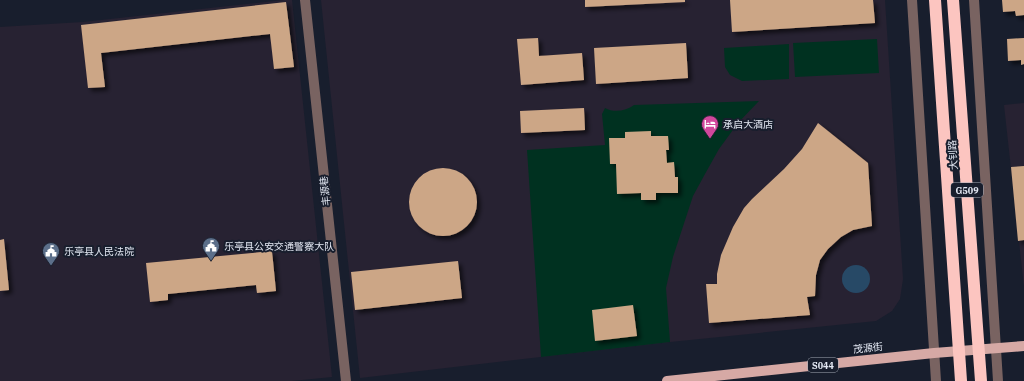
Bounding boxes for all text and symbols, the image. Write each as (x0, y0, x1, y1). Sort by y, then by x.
hotel icon: 承启大酒店 (700, 114, 720, 139)
place label: 承启大酒店 (723, 118, 773, 131)
street label: 大钊路 (945, 140, 961, 170)
street label: 丰源巷 (317, 175, 333, 207)
road number: G509 (951, 183, 983, 197)
public building icon: 乐亭县公安交通警察大队 (201, 236, 221, 261)
place label: 乐亭县公安交通警察大队 (224, 240, 334, 253)
public building icon: 乐亭县人民法院 (41, 241, 61, 266)
place label: 乐亭县人民法院 (64, 245, 134, 258)
street label: 茂源街 (852, 340, 884, 356)
road number: S044 (808, 358, 838, 372)

